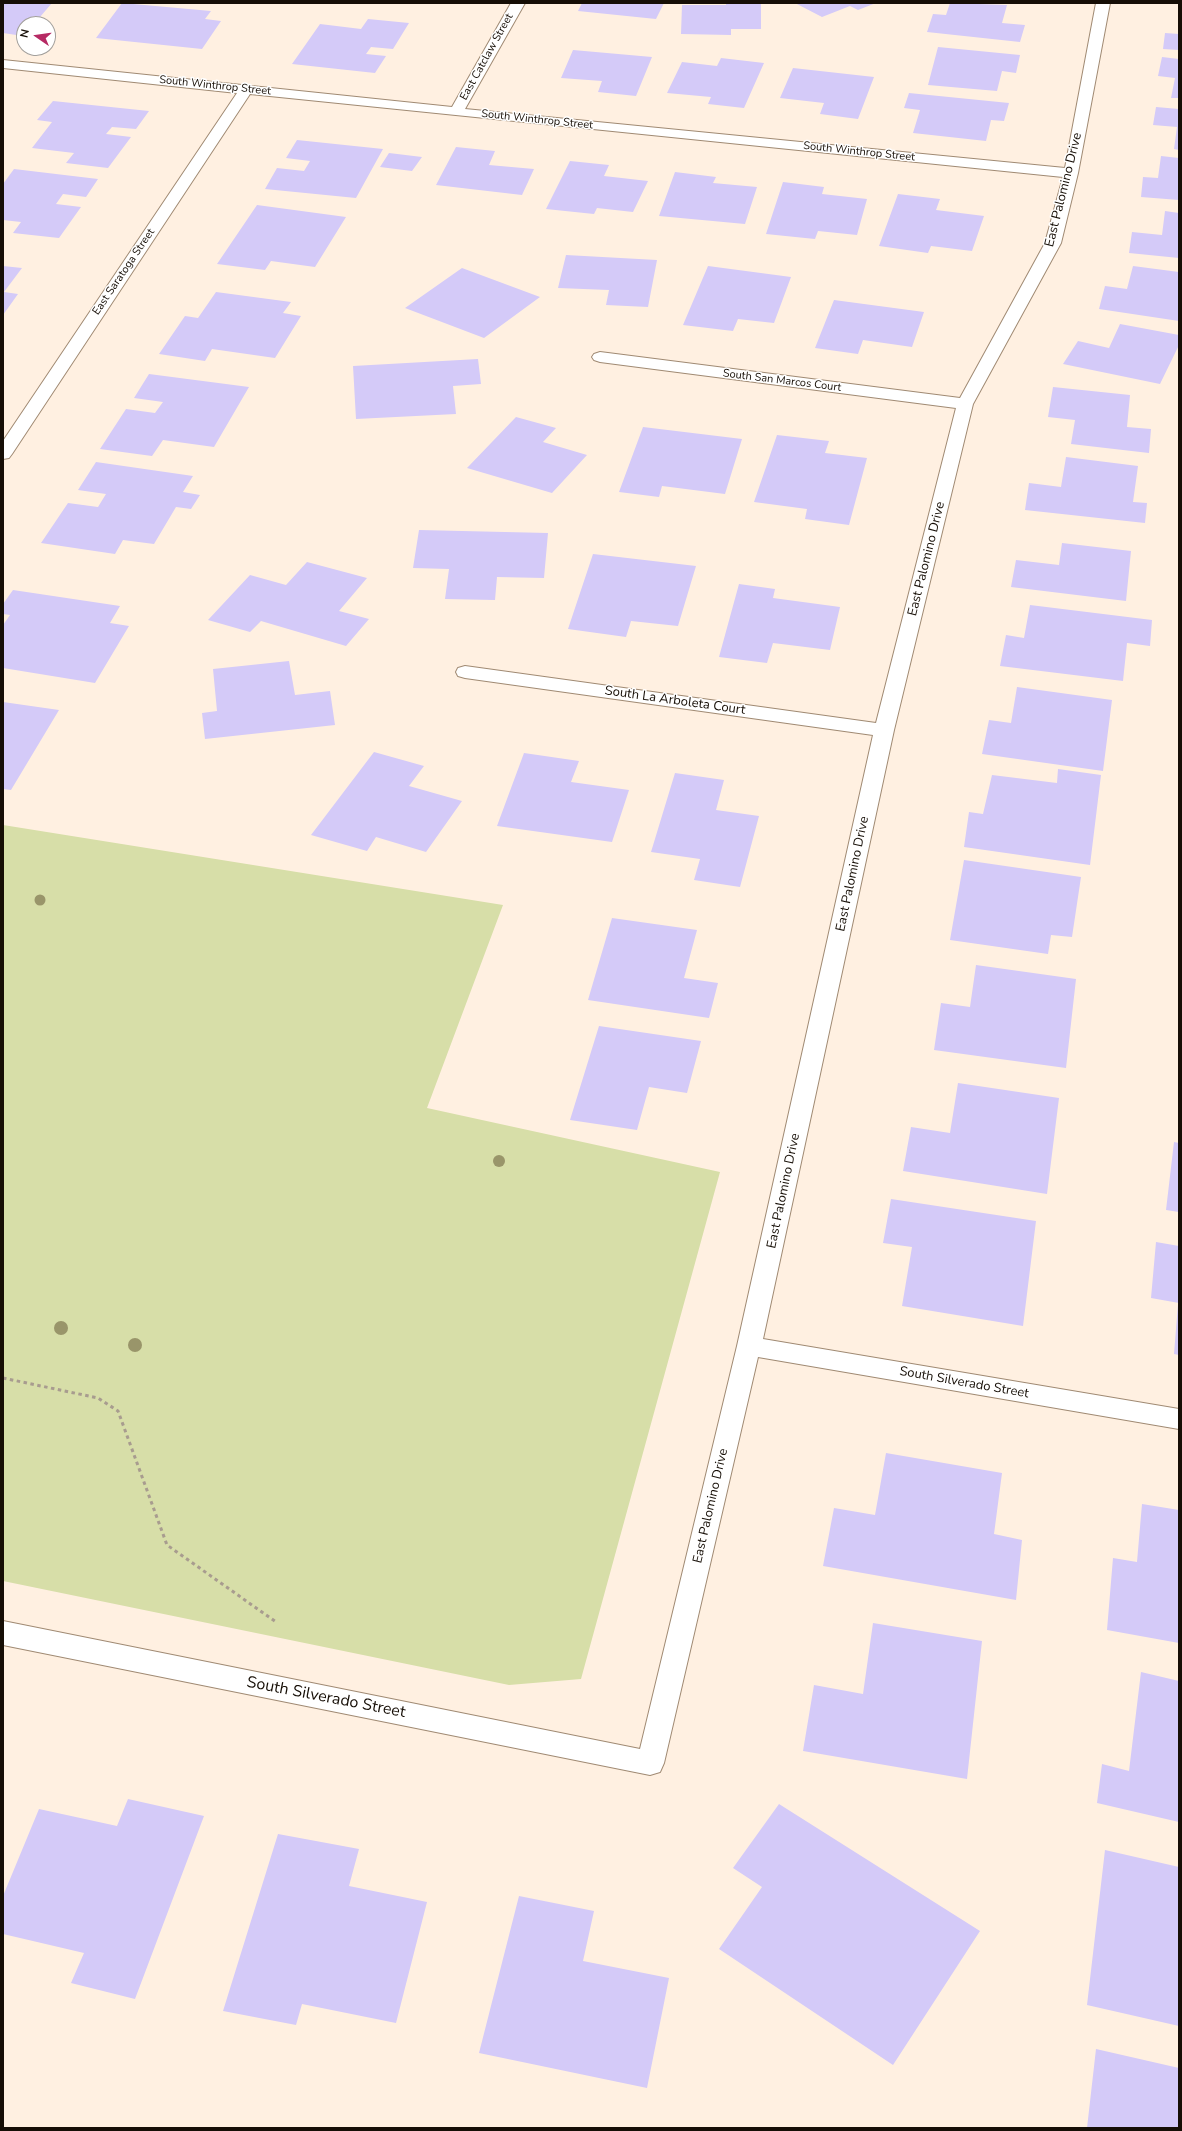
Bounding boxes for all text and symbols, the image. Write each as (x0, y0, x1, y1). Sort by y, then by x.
street label: East Catclaw Street (458, 11, 516, 103)
north arrow (16, 16, 56, 56)
text: N (17, 28, 33, 39)
street label: South Winthrop Street (159, 74, 271, 98)
street label: South Winthrop Street (481, 108, 593, 132)
street label: East Palomino Drive (1042, 131, 1086, 249)
street label: South Winthrop Street (803, 140, 915, 164)
street label: East Saratoga Street (90, 226, 158, 318)
street label: South San Marcos Court (722, 367, 842, 395)
street label: East Palomino Drive (905, 500, 949, 618)
street label: South La Arboleta Court (604, 683, 746, 719)
street label: East Palomino Drive (833, 815, 873, 933)
street label: East Palomino Drive (764, 1132, 804, 1250)
street label: South Silverado Street (898, 1364, 1030, 1402)
street label: East Palomino Drive (690, 1447, 732, 1565)
street label: South Silverado Street (245, 1673, 407, 1723)

